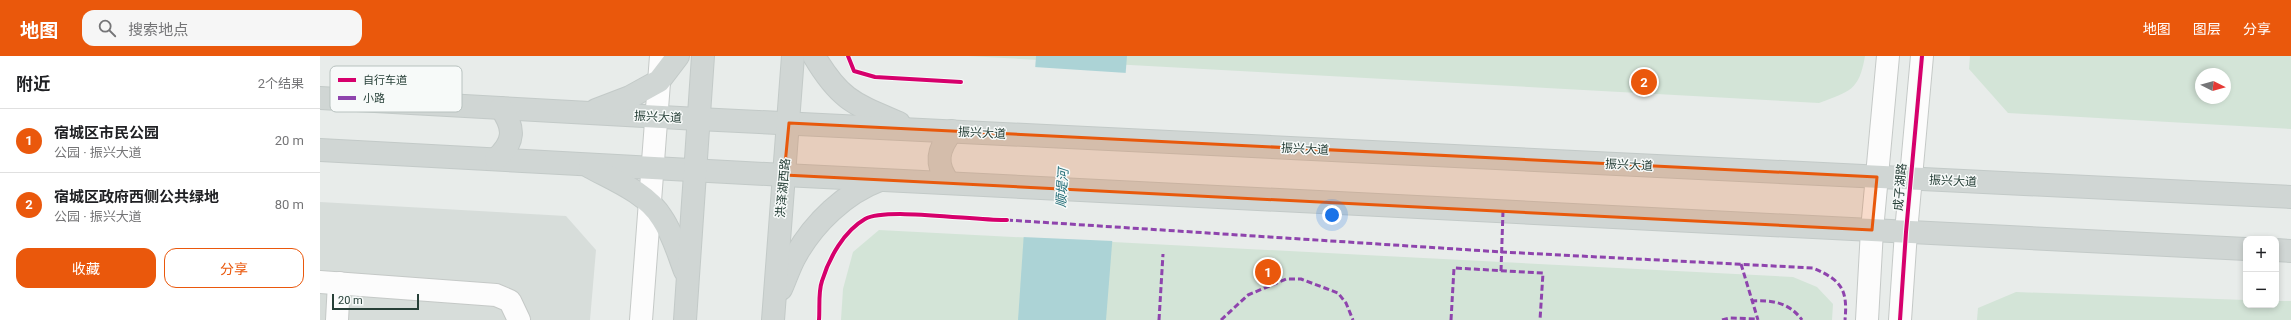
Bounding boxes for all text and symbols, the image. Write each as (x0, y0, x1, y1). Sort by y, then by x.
search box (82, 10, 362, 46)
icon: search (96, 17, 118, 39)
text: 地图 (20, 19, 58, 42)
text: 搜索地点 (128, 21, 188, 39)
text: 地图 (2143, 21, 2171, 37)
text: 图层 (2193, 21, 2221, 37)
text: 分享 (2243, 21, 2271, 37)
legend (330, 66, 462, 112)
pin: 2 (1631, 67, 1657, 97)
north arrow (2195, 68, 2231, 104)
text: 附近 (16, 74, 50, 94)
text: 自行车道 (363, 74, 407, 87)
text: 2个结果 (258, 76, 304, 91)
text: 小路 (363, 92, 385, 105)
street label: 振兴大道 (634, 109, 682, 125)
text: 宿城区市民公园 (54, 124, 159, 142)
street label: 振兴大道 (958, 125, 1006, 141)
text: 1 (25, 133, 33, 148)
text: 20 m (275, 133, 304, 148)
street label: 振兴大道 (1281, 141, 1329, 157)
text: 公园 · 振兴大道 (54, 145, 142, 160)
street label: 洪泽湖西路 (773, 157, 793, 219)
street label: 振兴大道 (1605, 157, 1653, 173)
street label: 成子湖路 (1891, 162, 1909, 212)
water label: 顺堤河 (1053, 165, 1071, 208)
street label: 振兴大道 (1929, 173, 1977, 189)
text: 宿城区政府西侧公共绿地 (54, 188, 219, 206)
text: 2 (25, 197, 33, 212)
text: 80 m (275, 197, 304, 212)
your location (1322, 205, 1342, 225)
text: 公园 · 振兴大道 (54, 209, 142, 224)
map controls (2243, 236, 2279, 308)
button: + (2243, 236, 2279, 272)
button: 收藏 (16, 248, 156, 288)
button: 分享 (164, 248, 304, 288)
pin: 1 (1255, 257, 1281, 287)
button: − (2243, 272, 2279, 308)
scale bar (332, 292, 419, 311)
text: 20 m (338, 294, 363, 307)

